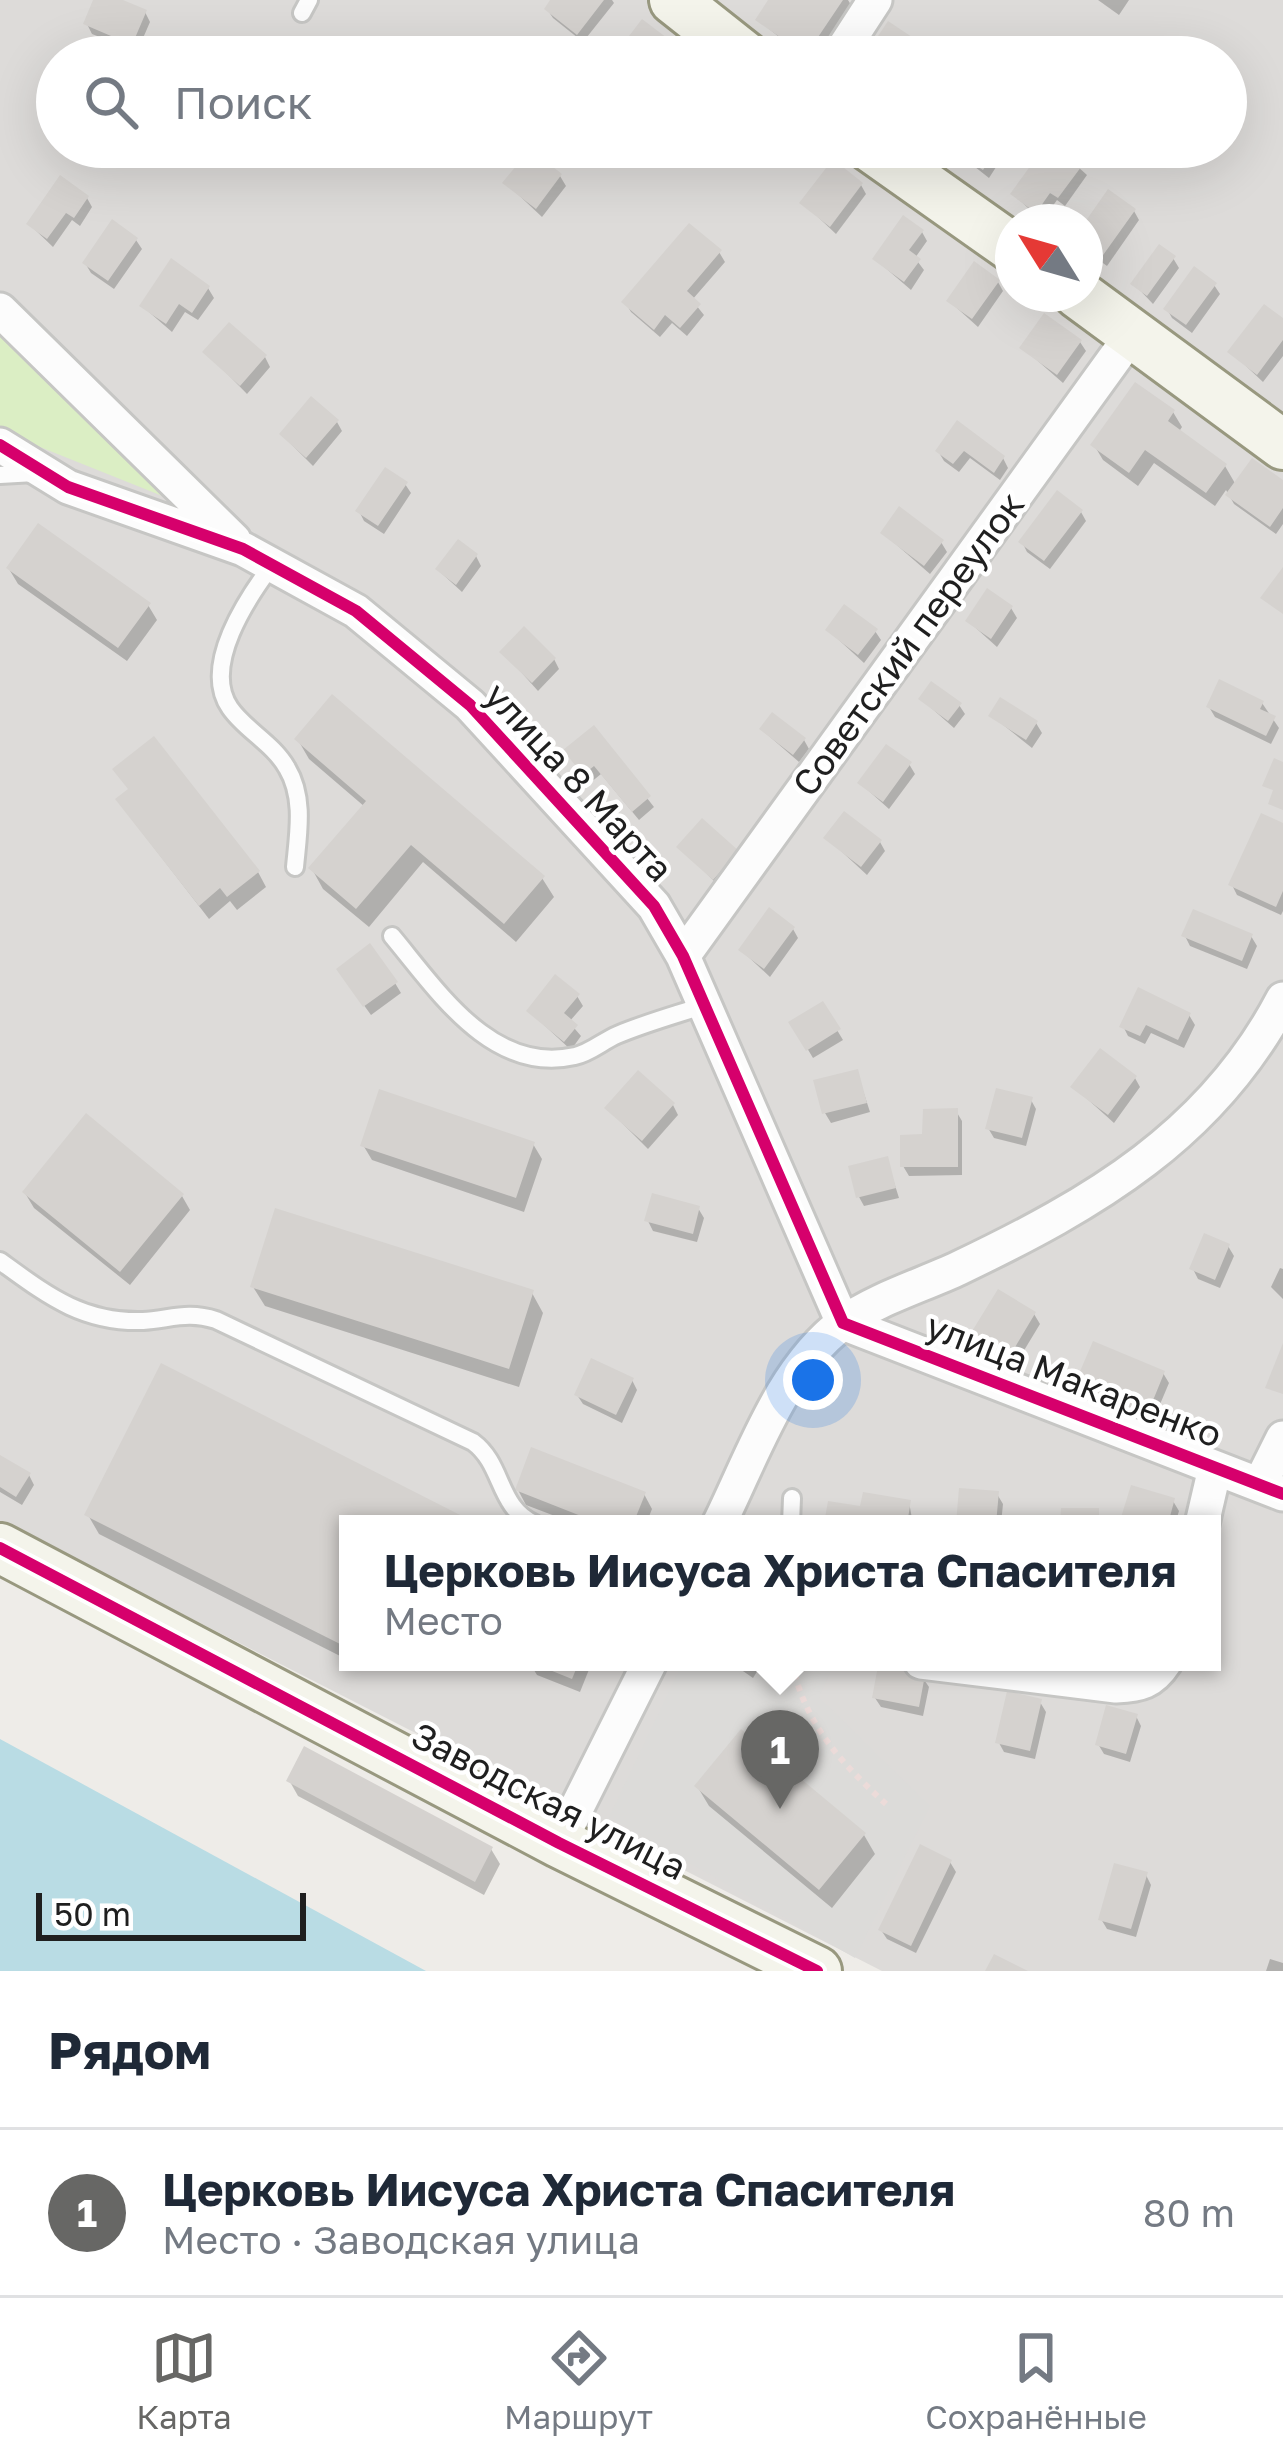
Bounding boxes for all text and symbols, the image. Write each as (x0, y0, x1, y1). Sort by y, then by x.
search box (36, 36, 1247, 168)
icon: search (78, 69, 144, 135)
text: Поиск (174, 75, 313, 129)
north arrow (995, 204, 1103, 312)
street label: Советский переулок (783, 483, 1032, 804)
street label: улица 8 Марта (476, 673, 682, 890)
street label: улица Макаренко (920, 1303, 1228, 1456)
your location (783, 1350, 843, 1410)
popup (339, 1515, 1221, 1671)
text: Церковь Иисуса Христа Спасителя (383, 1543, 1177, 1597)
text: Место (383, 1597, 503, 1644)
pin: 1 (741, 1710, 819, 1809)
street label: Заводская улица (405, 1713, 694, 1888)
scale bar (36, 1887, 306, 1940)
text: 50 m (54, 1894, 131, 1933)
text: Рядом (48, 2019, 211, 2080)
text: Церковь Иисуса Христа Спасителя (162, 2162, 955, 2216)
text: 1 (77, 2189, 97, 2236)
text: 80 m (1143, 2189, 1235, 2236)
text: Место · Заводская улица (162, 2216, 640, 2263)
tab: Карта (136, 2325, 232, 2436)
tab: Маршрут (504, 2325, 653, 2436)
tab: Сохранённые (925, 2325, 1147, 2436)

